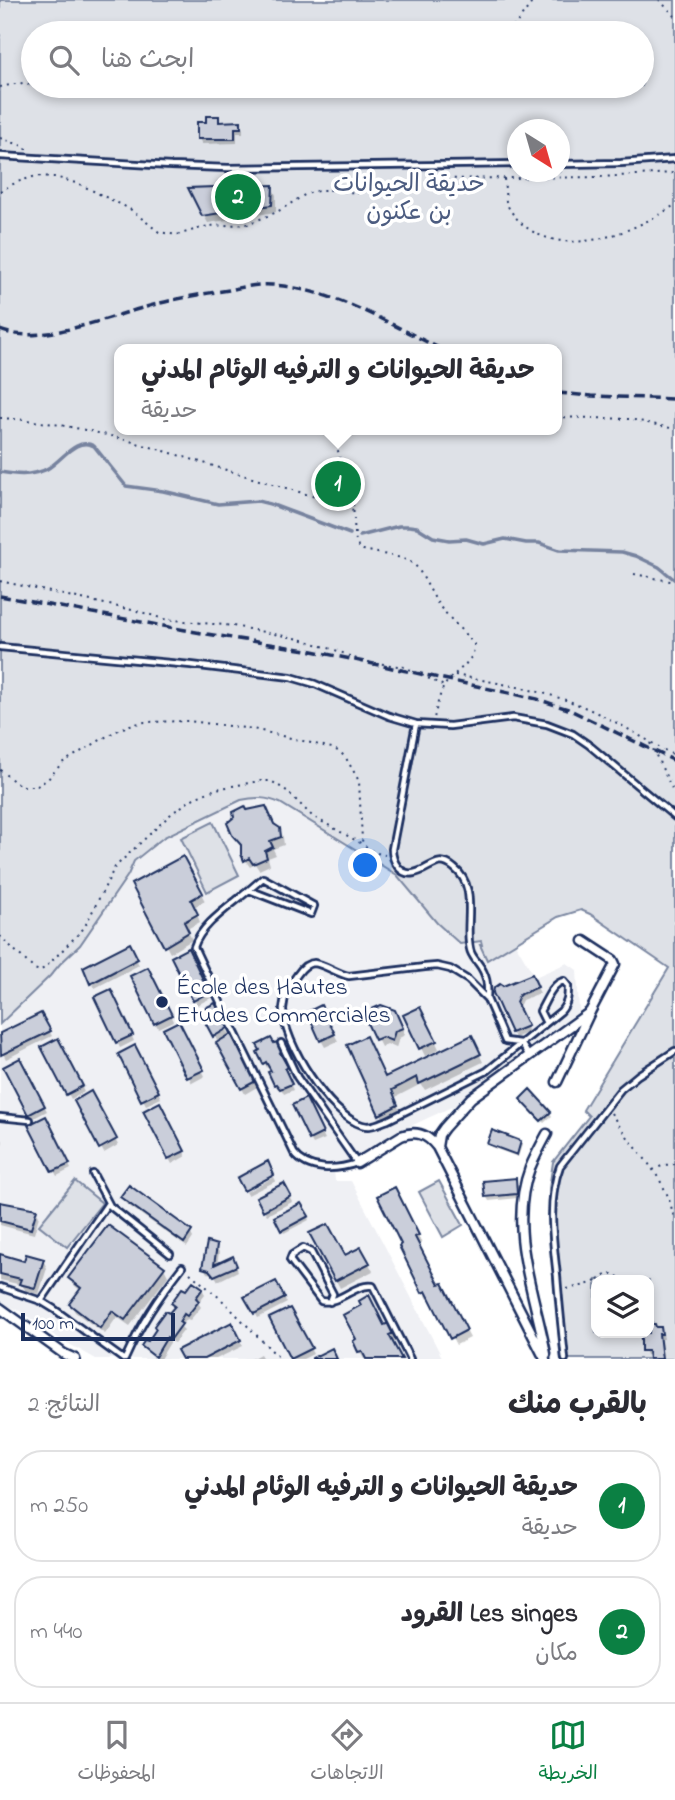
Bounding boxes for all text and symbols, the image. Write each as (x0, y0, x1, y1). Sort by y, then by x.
search box (21, 21, 654, 98)
icon: search (45, 41, 83, 79)
text: ابحث هنا (101, 42, 194, 80)
north arrow (507, 119, 570, 182)
park label: حديقة الحيوانات بن عكنون (333, 168, 485, 231)
pin: 2 (215, 171, 261, 223)
popup (114, 344, 562, 435)
text: حديقة الحيوانات و الترفيه الوئام المدني (141, 353, 535, 391)
text: حديقة (141, 395, 198, 428)
pin: 1 (315, 458, 361, 510)
your location (348, 848, 382, 882)
place label: École des Hautes Etudes Commerciales (176, 971, 391, 1034)
marker: École des Hautes Etudes Commerciales (154, 994, 170, 1010)
map controls (591, 1275, 654, 1338)
button: layers (591, 1275, 654, 1338)
scale bar (21, 1310, 175, 1342)
text: 100 m (32, 1311, 74, 1338)
text: بالقرب منك (508, 1384, 647, 1428)
text: النتائج: 2 (28, 1389, 100, 1422)
text: حديقة الحيوانات و الترفيه الوئام المدني (184, 1470, 578, 1508)
text: 250 m (30, 1490, 88, 1523)
text: 1 (618, 1490, 626, 1523)
text: حديقة (522, 1512, 578, 1545)
text: Les singes القرود (401, 1596, 578, 1634)
text: 440 m (30, 1616, 83, 1649)
text: 2 (616, 1616, 628, 1649)
text: مكان (535, 1638, 578, 1671)
tab: المحفوظات (77, 1716, 156, 1789)
tab: الاتجاهات (310, 1716, 384, 1789)
tab: الخريطة (538, 1716, 598, 1789)

